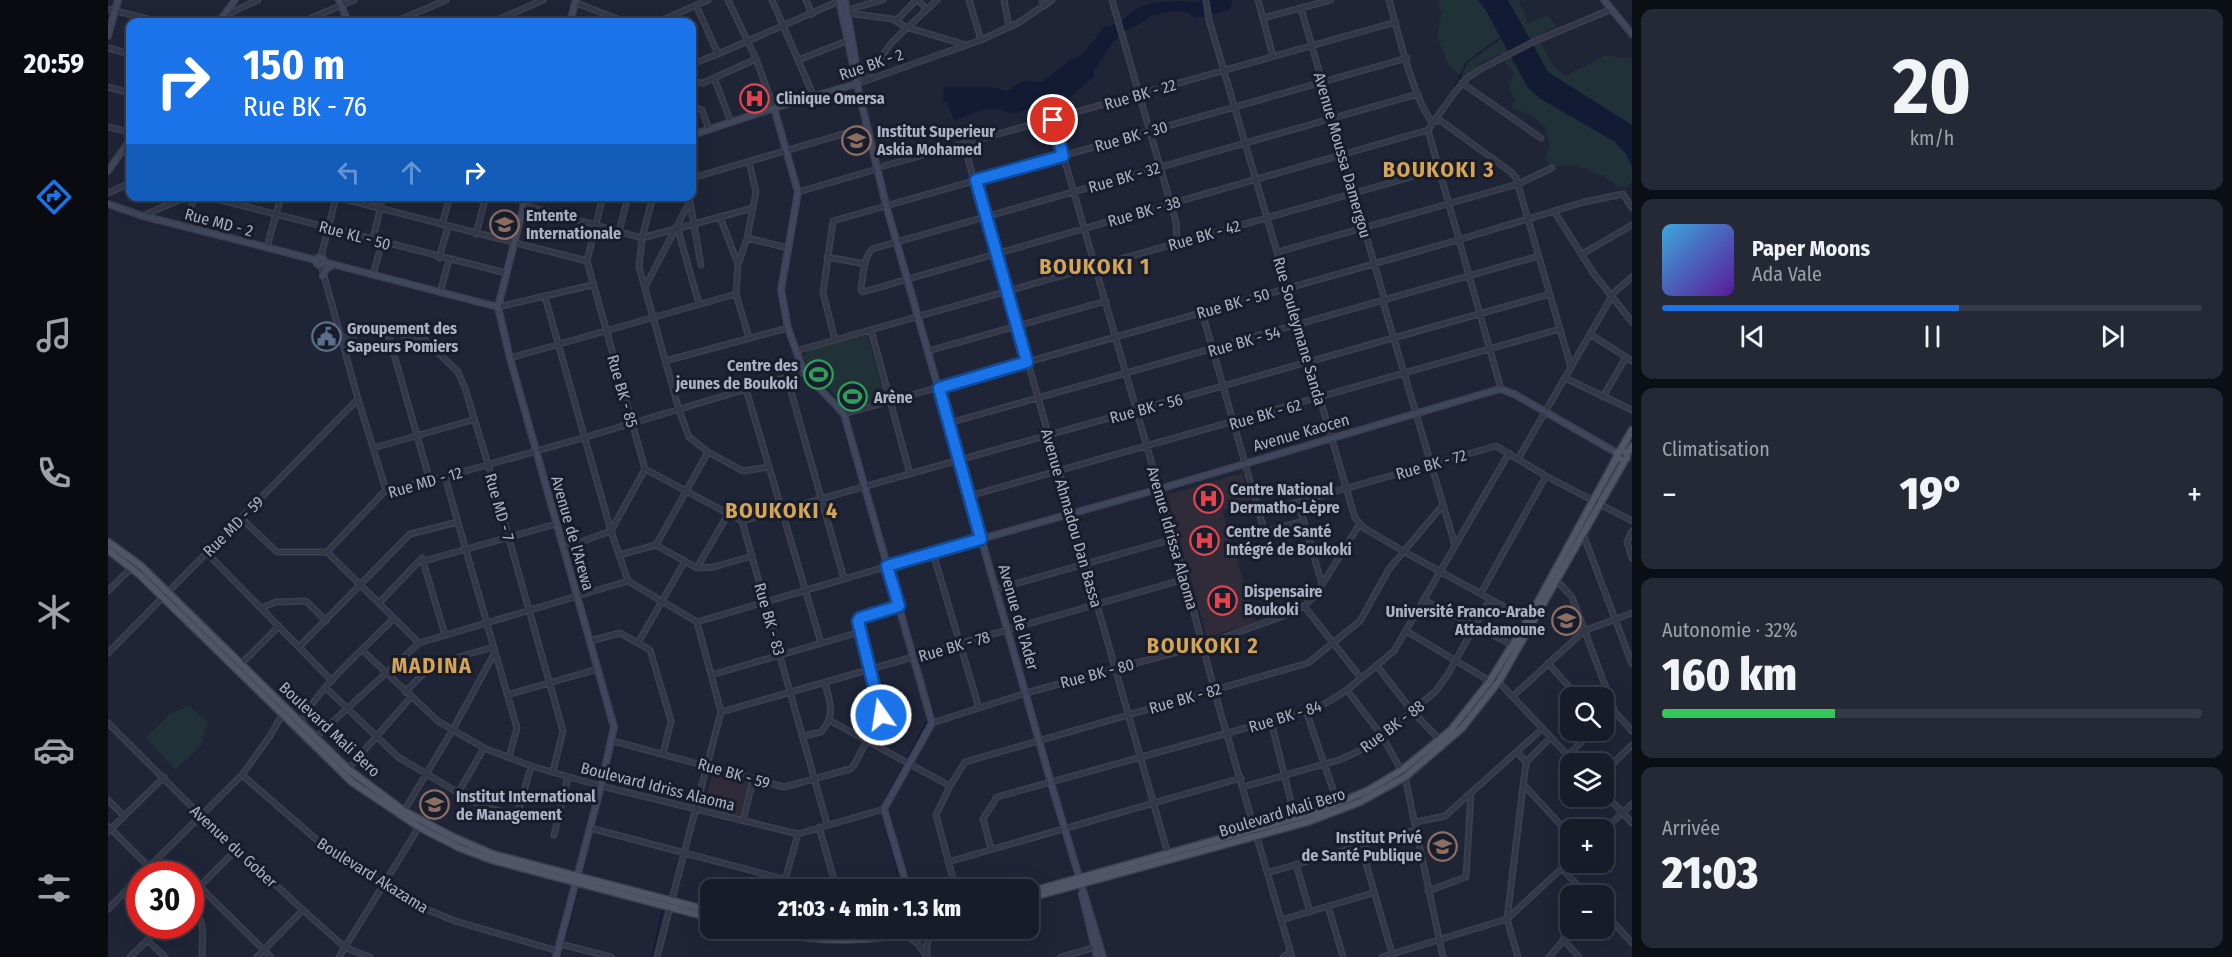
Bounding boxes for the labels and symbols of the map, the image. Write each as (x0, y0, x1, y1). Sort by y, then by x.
street label: Rue BK - 2 (837, 45, 906, 84)
street label: Avenue Moussa Damergou (1310, 70, 1375, 240)
street label: Rue BK - 22 (1102, 75, 1178, 114)
hospital icon: Clinique Omersa (739, 82, 771, 114)
place label: Clinique Omersa (776, 89, 885, 108)
pin (1027, 94, 1078, 145)
street label: Rue BK - 30 (1092, 117, 1170, 156)
place label: Institut Superieur Askia Mohamed (876, 122, 995, 159)
school or university icon: Institut Superieur Askia Mohamed (840, 124, 872, 156)
district label: BOUKOKI 3 (1383, 156, 1495, 183)
street label: Rue BK - 32 (1086, 158, 1162, 197)
street label: Rue BK - 38 (1106, 192, 1183, 231)
street label: Rue MD - 2 (183, 204, 255, 241)
place label: Entente Internationale (526, 206, 621, 243)
school or university icon: Entente Internationale (489, 208, 521, 240)
street label: Rue BK - 42 (1166, 216, 1242, 255)
street label: Rue KL - 50 (317, 217, 393, 254)
district label: BOUKOKI 1 (1039, 253, 1151, 280)
street label: Rue Souleymane Sanda (1269, 255, 1330, 408)
street label: Rue BK - 50 (1194, 284, 1272, 323)
place label: Groupement des Sapeurs Pomiers (347, 319, 458, 356)
public building icon: Groupement des Sapeurs Pomiers (310, 321, 342, 353)
street label: Rue BK - 54 (1206, 322, 1283, 361)
street label: Rue BK - 85 (603, 353, 642, 430)
place label: Centre des jeunes de Boukoki (675, 356, 798, 393)
sports icon: Centre des jeunes de Boukoki (803, 358, 835, 390)
sports icon: Arène (837, 381, 869, 413)
place label: Arène (873, 388, 913, 407)
street label: Rue BK - 56 (1108, 390, 1185, 427)
street label: Rue BK - 62 (1227, 395, 1303, 434)
street label: Avenue Kaocen (1251, 410, 1352, 455)
street label: Avenue Ahmadou Dan Bassa (1037, 427, 1106, 610)
street label: Rue BK - 72 (1394, 445, 1469, 484)
street label: Rue MD - 12 (386, 463, 464, 502)
street label: Avenue Idrissa Alaoma (1143, 464, 1202, 612)
street label: Rue MD - 7 (481, 471, 518, 544)
street label: Avenue de l'Arewa (547, 474, 598, 593)
place label: Centre National Dermatho-Lèpre (1230, 480, 1340, 517)
hospital icon: Centre National Dermatho-Lèpre (1193, 482, 1225, 514)
street label: Rue MD - 59 (199, 492, 268, 561)
district label: BOUKOKI 4 (725, 497, 839, 524)
place label: Centre de Santé Intégré de Boukoki (1226, 522, 1352, 559)
hospital icon: Centre de Santé Intégré de Boukoki (1189, 524, 1221, 556)
street label: Avenue de l'Ader (994, 562, 1043, 673)
street label: Rue BK - 83 (750, 581, 789, 658)
place label: Dispensaire Boukoki (1244, 582, 1322, 619)
hospital icon: Dispensaire Boukoki (1207, 584, 1239, 616)
place label: Université Franco-Arabe Attadamoune (1386, 602, 1545, 639)
school or university icon: Université Franco-Arabe Attadamoune (1550, 604, 1582, 636)
street label: Rue BK - 78 (916, 627, 992, 666)
district label: BOUKOKI 2 (1147, 632, 1259, 659)
district label: MADINA (392, 652, 472, 679)
street label: Rue BK - 80 (1058, 655, 1136, 692)
street label: Boulevard Mali Bero (275, 678, 384, 781)
street label: Rue BK - 82 (1147, 679, 1223, 718)
position arrow (849, 683, 913, 747)
street label: Rue BK - 84 (1246, 696, 1324, 737)
street label: Rue BK - 88 (1356, 696, 1428, 757)
street label: Rue BK - 59 (696, 754, 772, 793)
street label: Boulevard Idriss Alaoma (579, 758, 737, 815)
street label: Boulevard Mali Bero (1217, 784, 1348, 841)
place label: Institut International de Management (456, 787, 596, 824)
school or university icon: Institut International de Management (419, 789, 451, 821)
street label: Avenue du Gober (186, 801, 281, 892)
place label: Institut Privé de Santé Publique (1301, 828, 1422, 865)
school or university icon: Institut Privé de Santé Publique (1427, 830, 1459, 862)
street label: Boulevard Akazama (314, 834, 432, 917)
speed limit sign: 30 (126, 861, 204, 939)

